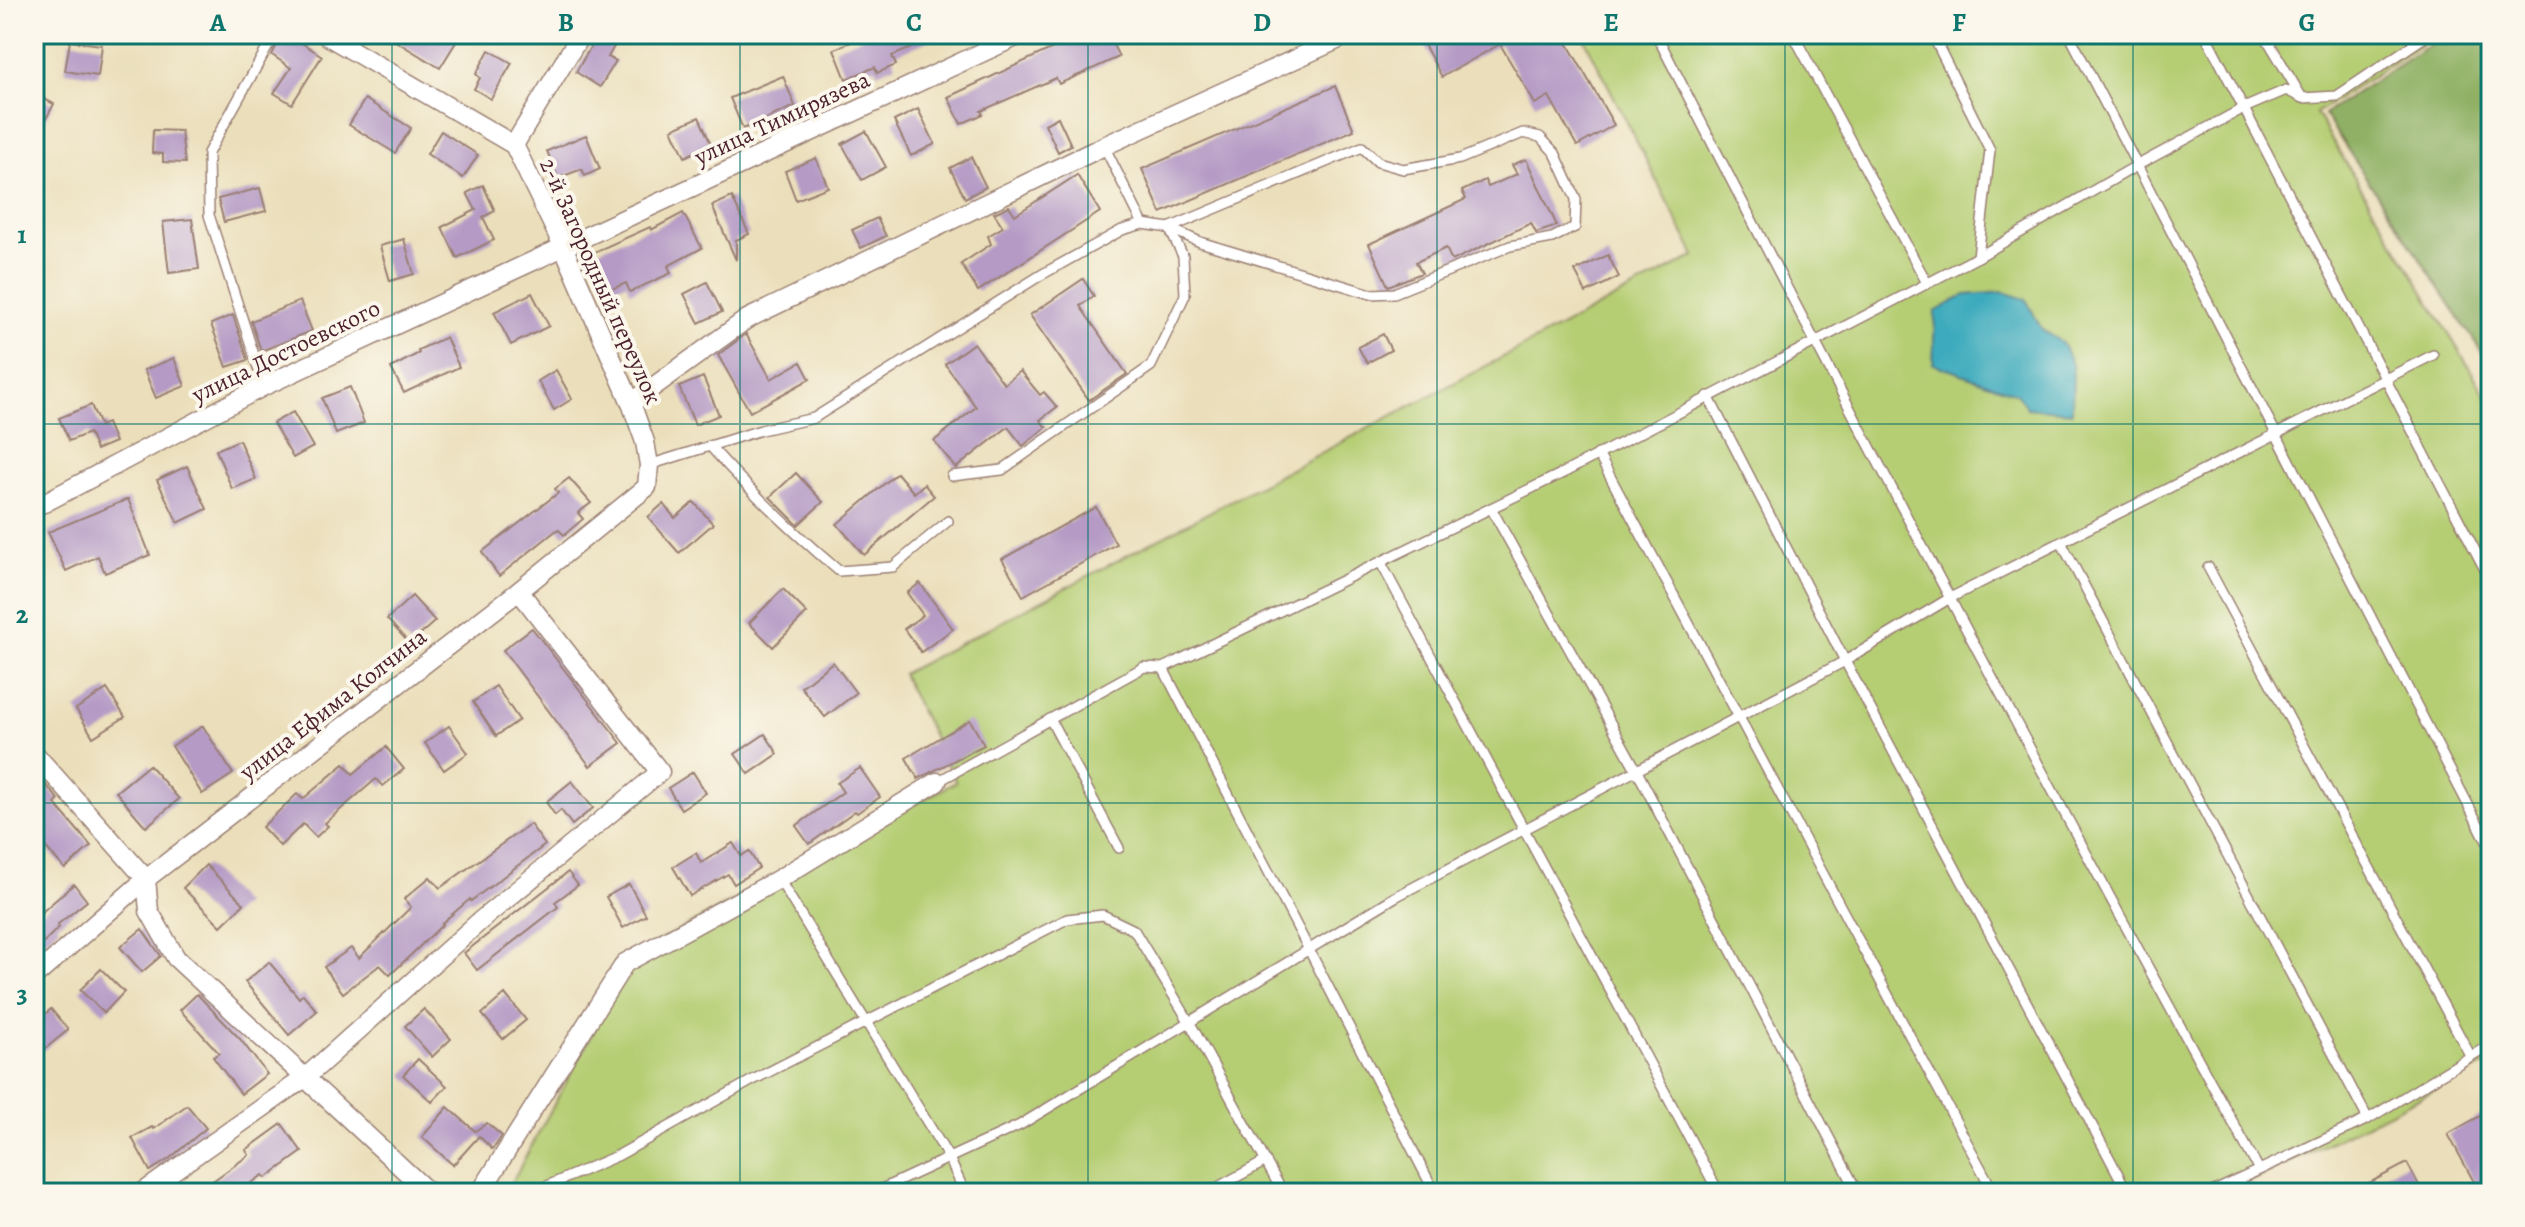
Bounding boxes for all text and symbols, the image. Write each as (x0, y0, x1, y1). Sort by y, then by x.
text: A (209, 5, 227, 40)
text: B (558, 5, 574, 40)
text: C (906, 5, 922, 40)
text: D (1253, 5, 1271, 40)
text: E (1603, 5, 1619, 40)
text: F (1952, 5, 1966, 40)
text: G (2298, 5, 2316, 40)
street label: улица Тимирязева (688, 63, 875, 173)
street label: 2-й Загородный переулок (532, 153, 670, 409)
text: 1 (17, 217, 27, 252)
street label: улица Достоевского (186, 292, 385, 411)
text: 2 (16, 597, 29, 632)
street label: улица Ефима Колчина (232, 621, 433, 788)
text: 3 (16, 976, 28, 1011)

